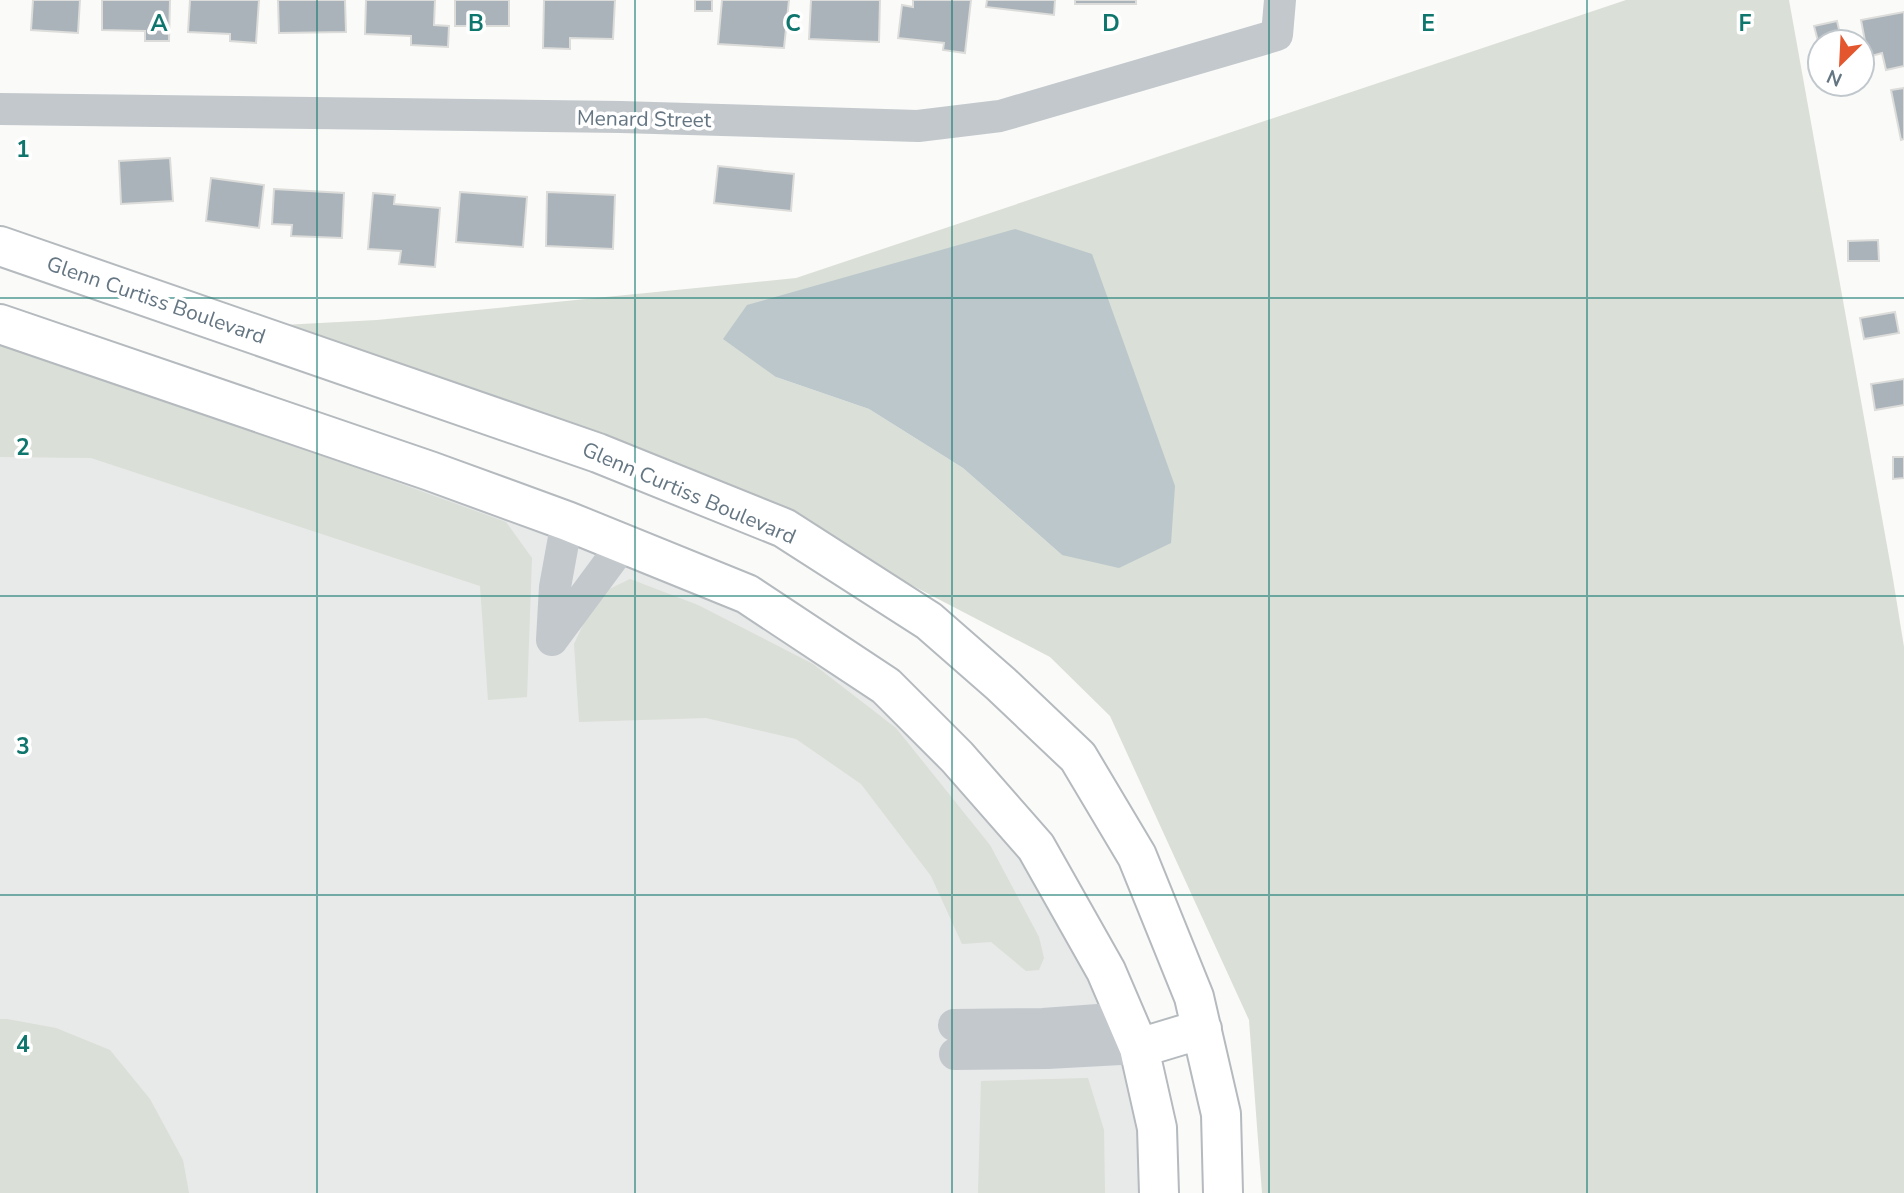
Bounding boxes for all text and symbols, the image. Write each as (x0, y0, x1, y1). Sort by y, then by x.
text: A (150, 8, 168, 39)
text: B (468, 8, 484, 39)
text: C (785, 8, 801, 39)
text: D (1102, 8, 1120, 39)
text: E (1421, 8, 1435, 39)
text: F (1739, 8, 1752, 39)
north arrow (1806, 28, 1876, 98)
text: N (1823, 63, 1846, 92)
street label: Menard Street (577, 104, 712, 134)
text: 1 (16, 134, 30, 165)
street label: Glenn Curtiss Boulevard (43, 249, 269, 351)
text: 2 (16, 432, 30, 463)
street label: Glenn Curtiss Boulevard (578, 435, 800, 551)
text: 3 (16, 731, 30, 762)
text: 4 (16, 1029, 30, 1060)

